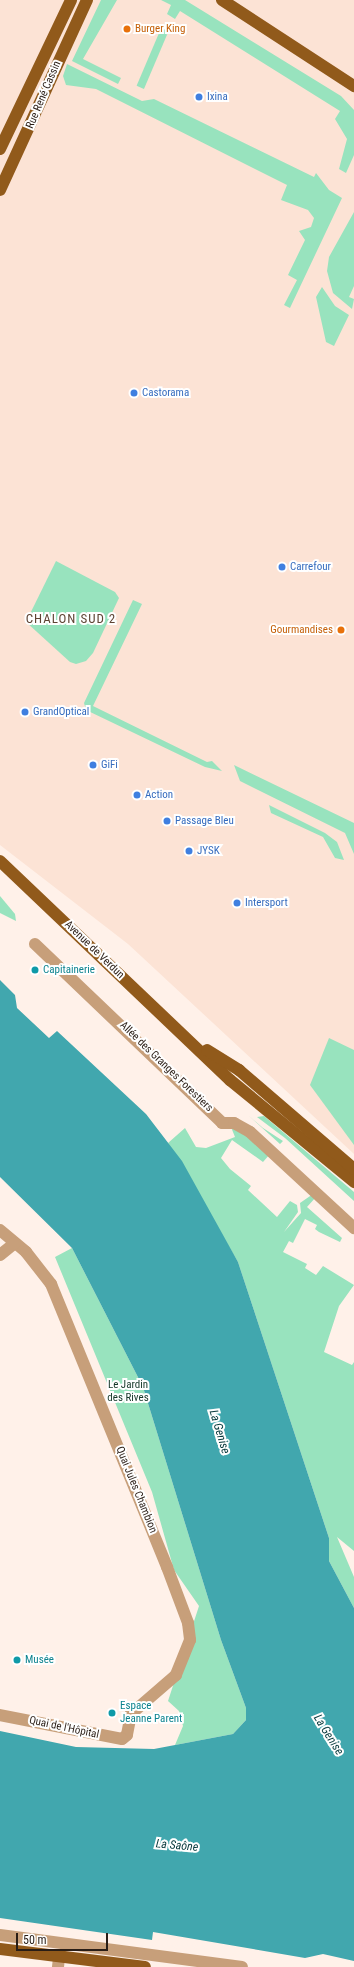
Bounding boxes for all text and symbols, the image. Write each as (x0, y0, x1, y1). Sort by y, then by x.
place label: Burger King (135, 22, 185, 36)
marker: Burger King (122, 24, 132, 34)
street label: Rue René Cassin (24, 59, 64, 131)
place label: Ixina (207, 90, 228, 104)
marker: Ixina (194, 92, 204, 102)
place label: Castorama (142, 386, 189, 400)
marker: Castorama (129, 388, 139, 398)
place label: Carrefour (290, 560, 331, 574)
marker: Carrefour (277, 562, 287, 572)
district label: CHALON SUD 2 (26, 611, 116, 627)
place label: Gourmandises (270, 623, 333, 637)
marker: Gourmandises (336, 625, 346, 635)
place label: GrandOptical (33, 705, 89, 719)
marker: GrandOptical (20, 707, 30, 717)
place label: GiFi (101, 758, 118, 772)
marker: GiFi (88, 760, 98, 770)
place label: Action (145, 788, 173, 802)
marker: Action (132, 790, 142, 800)
place label: Passage Bleu (175, 814, 234, 828)
marker: Passage Bleu (162, 816, 172, 826)
place label: JYSK (197, 844, 220, 858)
marker: JYSK (184, 846, 194, 856)
place label: Intersport (245, 896, 288, 910)
marker: Intersport (232, 898, 242, 908)
street label: Avenue de Verdun (61, 918, 127, 982)
place label: Capitainerie (43, 963, 95, 977)
marker: Capitainerie (30, 965, 40, 975)
street label: Allée des Granges Forestiers (117, 1019, 215, 1115)
park label: Le Jardin des Rives (107, 1379, 149, 1405)
water label: La Genise (205, 1408, 233, 1456)
street label: Quai Jules Chambion (113, 1445, 159, 1535)
place label: Musée (25, 1653, 54, 1667)
marker: Musée (12, 1655, 22, 1665)
place label: Espace Jeanne Parent (120, 1700, 182, 1726)
marker: Espace Jeanne Parent (107, 1708, 117, 1718)
water label: La Genise (310, 1712, 346, 1758)
street label: Quai de l'Hôpital (28, 1714, 100, 1742)
water label: La Saône (155, 1837, 199, 1855)
scale bar (18, 1925, 110, 1951)
text: 50 m (23, 1933, 47, 1947)

